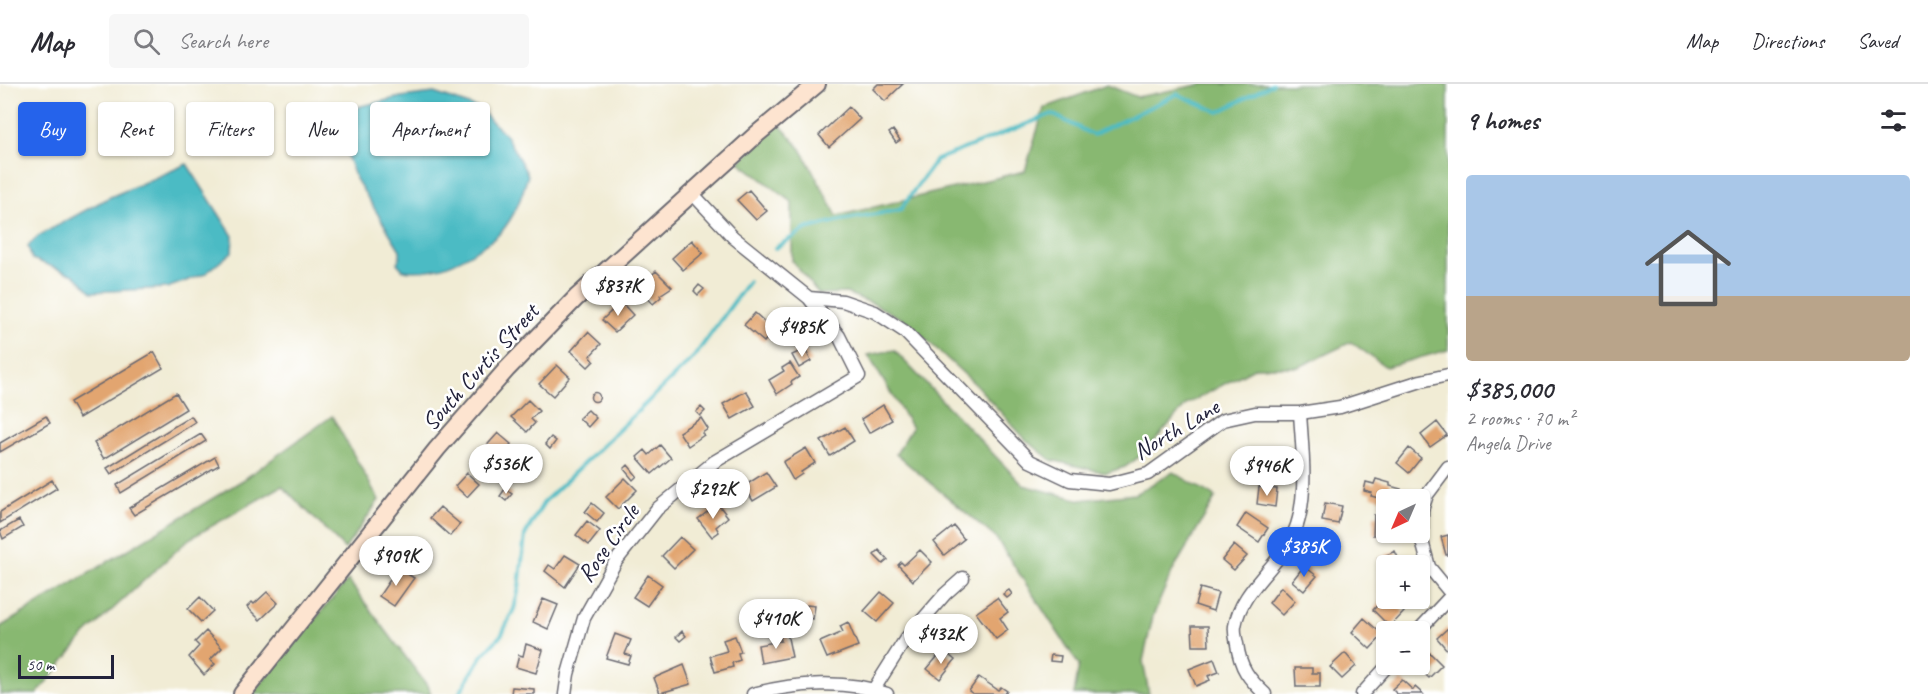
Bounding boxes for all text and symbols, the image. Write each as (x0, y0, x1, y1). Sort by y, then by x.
search box (109, 14, 529, 68)
text: Map (30, 24, 73, 59)
icon: search (130, 25, 163, 58)
text: Search here (178, 27, 268, 55)
text: Map (1686, 28, 1718, 54)
text: Directions (1751, 28, 1824, 54)
text: Saved (1857, 28, 1898, 54)
chip: Buy (18, 102, 86, 156)
chip: Rent (98, 102, 174, 156)
chip: Filters (186, 102, 274, 156)
chip: New (286, 102, 358, 156)
chip: Apartment (370, 102, 490, 156)
text: 9 homes (1466, 104, 1539, 137)
icon: filters (1877, 104, 1910, 137)
icon: home (1634, 214, 1742, 322)
pin: $837K (576, 266, 660, 317)
text: $837K (595, 273, 641, 298)
street label: South Curtis Street (415, 296, 546, 437)
pin: $485K (760, 307, 844, 358)
text: $485K (779, 314, 825, 339)
text: $385,000 (1466, 373, 1553, 406)
street label: North Lane (1128, 391, 1226, 466)
text: 2 rooms · 70 m² (1466, 406, 1574, 431)
text: Angela Drive (1466, 431, 1551, 456)
pin: $536K (464, 444, 548, 495)
pin: $946K (1225, 446, 1309, 497)
text: $536K (483, 451, 529, 476)
text: $946K (1244, 453, 1290, 478)
pin: $292K (671, 469, 755, 520)
text: $292K (690, 476, 736, 501)
north arrow (1376, 489, 1430, 543)
map controls (1376, 489, 1430, 675)
street label: Rose Circle (570, 496, 647, 588)
pin: $385K (1262, 527, 1346, 578)
text: $385K (1281, 534, 1327, 559)
pin: $909K (354, 536, 438, 587)
text: $909K (373, 543, 419, 568)
button: + (1376, 555, 1430, 609)
pin: $410K (734, 599, 818, 650)
text: $410K (753, 606, 799, 631)
pin: $432K (899, 614, 983, 665)
text: $432K (918, 621, 964, 646)
button: − (1376, 621, 1430, 675)
scale bar (18, 652, 114, 680)
text: 50 m (27, 655, 54, 675)

